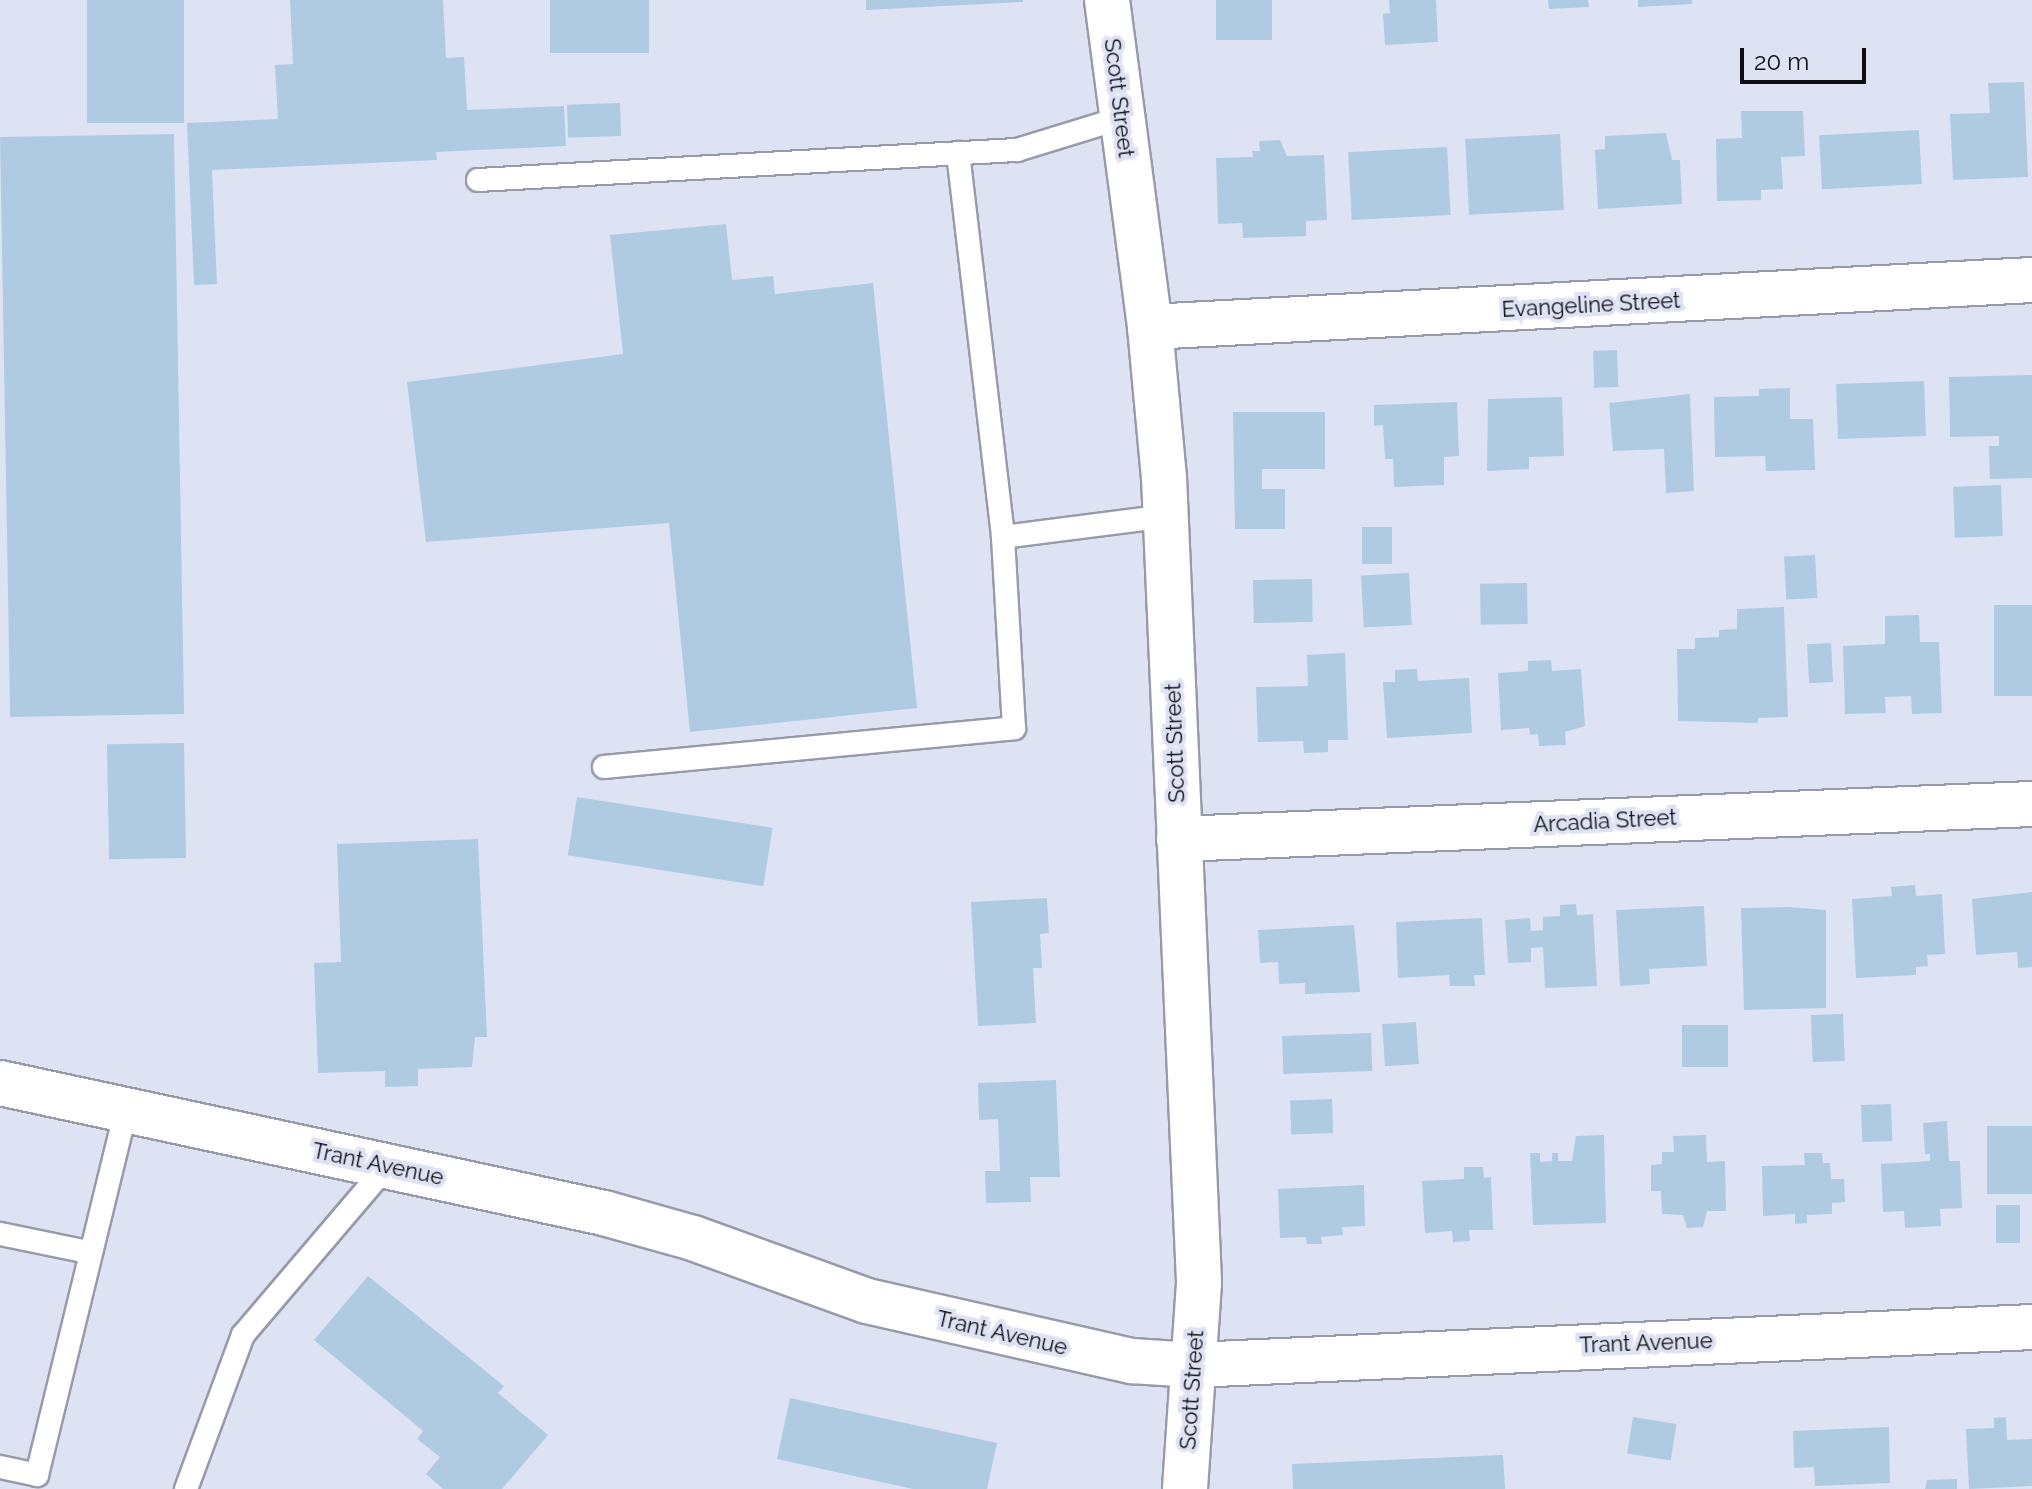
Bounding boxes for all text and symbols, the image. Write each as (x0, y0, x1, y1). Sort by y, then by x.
scale bar (1744, 32, 1870, 82)
street label: Scott Street (1099, 37, 1139, 159)
text: 20 m (1754, 47, 1809, 76)
street label: Evangeline Street (1501, 287, 1681, 323)
street label: Scott Street (1160, 683, 1190, 803)
street label: Arcadia Street (1533, 804, 1677, 838)
street label: Trant Avenue (310, 1137, 446, 1191)
street label: Trant Avenue (934, 1305, 1070, 1361)
street label: Trant Avenue (1579, 1327, 1713, 1359)
street label: Scott Street (1175, 1329, 1209, 1451)

